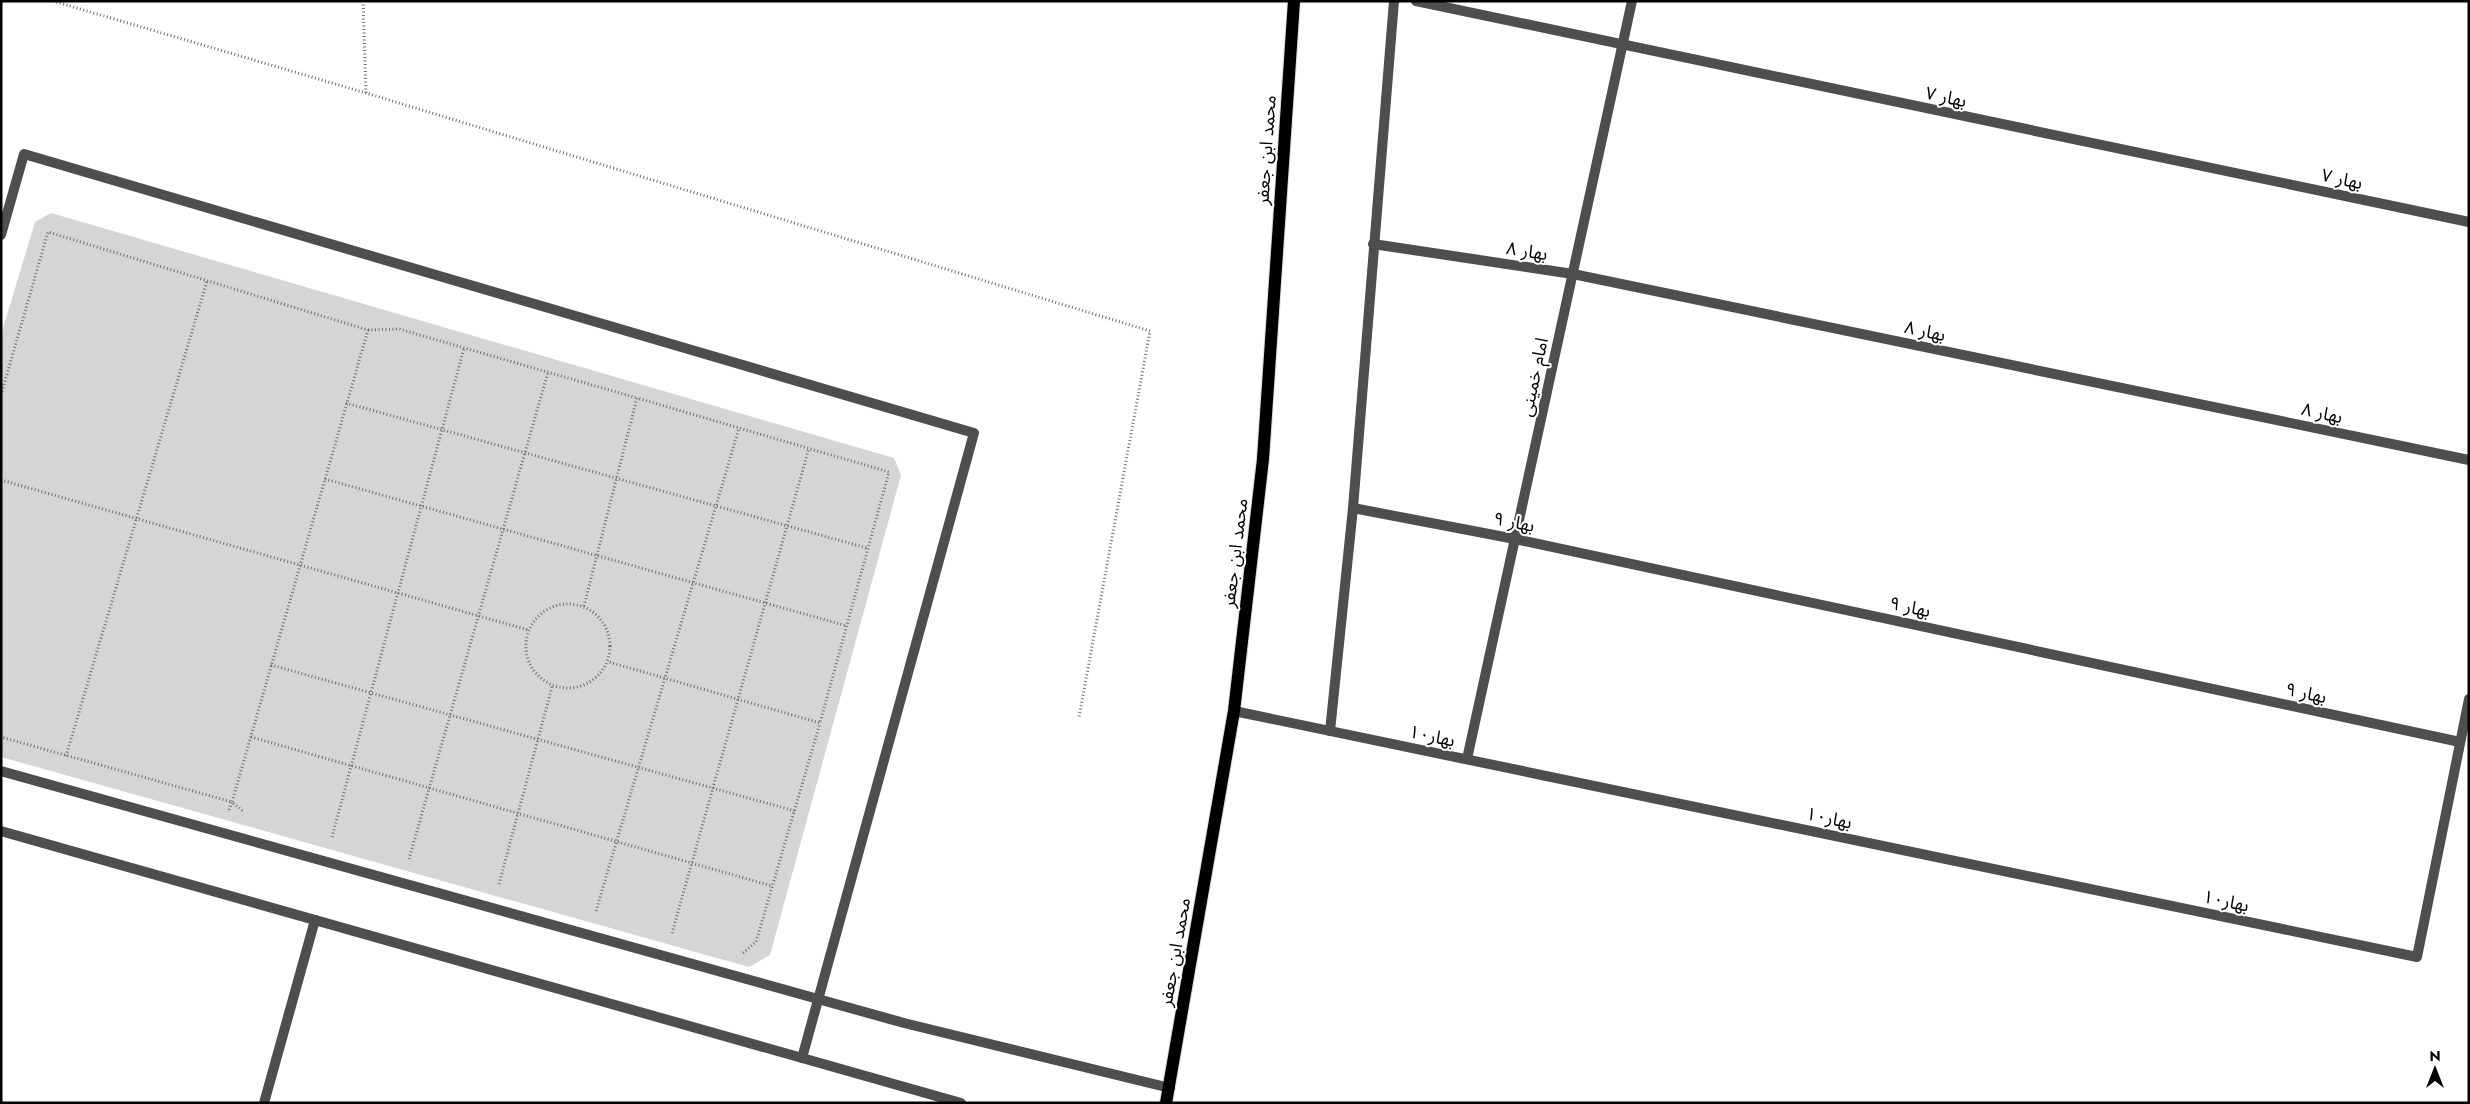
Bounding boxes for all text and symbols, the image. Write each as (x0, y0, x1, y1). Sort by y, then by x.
street label: بهار ۷ (1923, 80, 1969, 114)
street label: محمد ابن جعفر (1249, 94, 1283, 207)
street label: بهار ۷ (2319, 162, 2365, 196)
street label: بهار ۸ (1504, 235, 1550, 267)
street label: بهار ۸ (1902, 314, 1948, 348)
street label: امام خمینی (1513, 335, 1556, 419)
street label: بهار ۸ (2299, 396, 2345, 430)
street label: محمد ابن جعفر (1215, 497, 1255, 610)
street label: بهار ۹ (1491, 505, 1537, 539)
street label: بهار ۹ (1887, 590, 1933, 624)
street label: بهار ۹ (2283, 676, 2329, 710)
street label: بهار۱۰ (1407, 718, 1457, 754)
street label: بهار۱۰ (1804, 800, 1854, 836)
street label: بهار۱۰ (2201, 883, 2251, 919)
street label: محمد ابن جعفر (1152, 896, 1197, 1009)
north arrow (2410, 1044, 2460, 1094)
text: N (2429, 1046, 2441, 1066)

